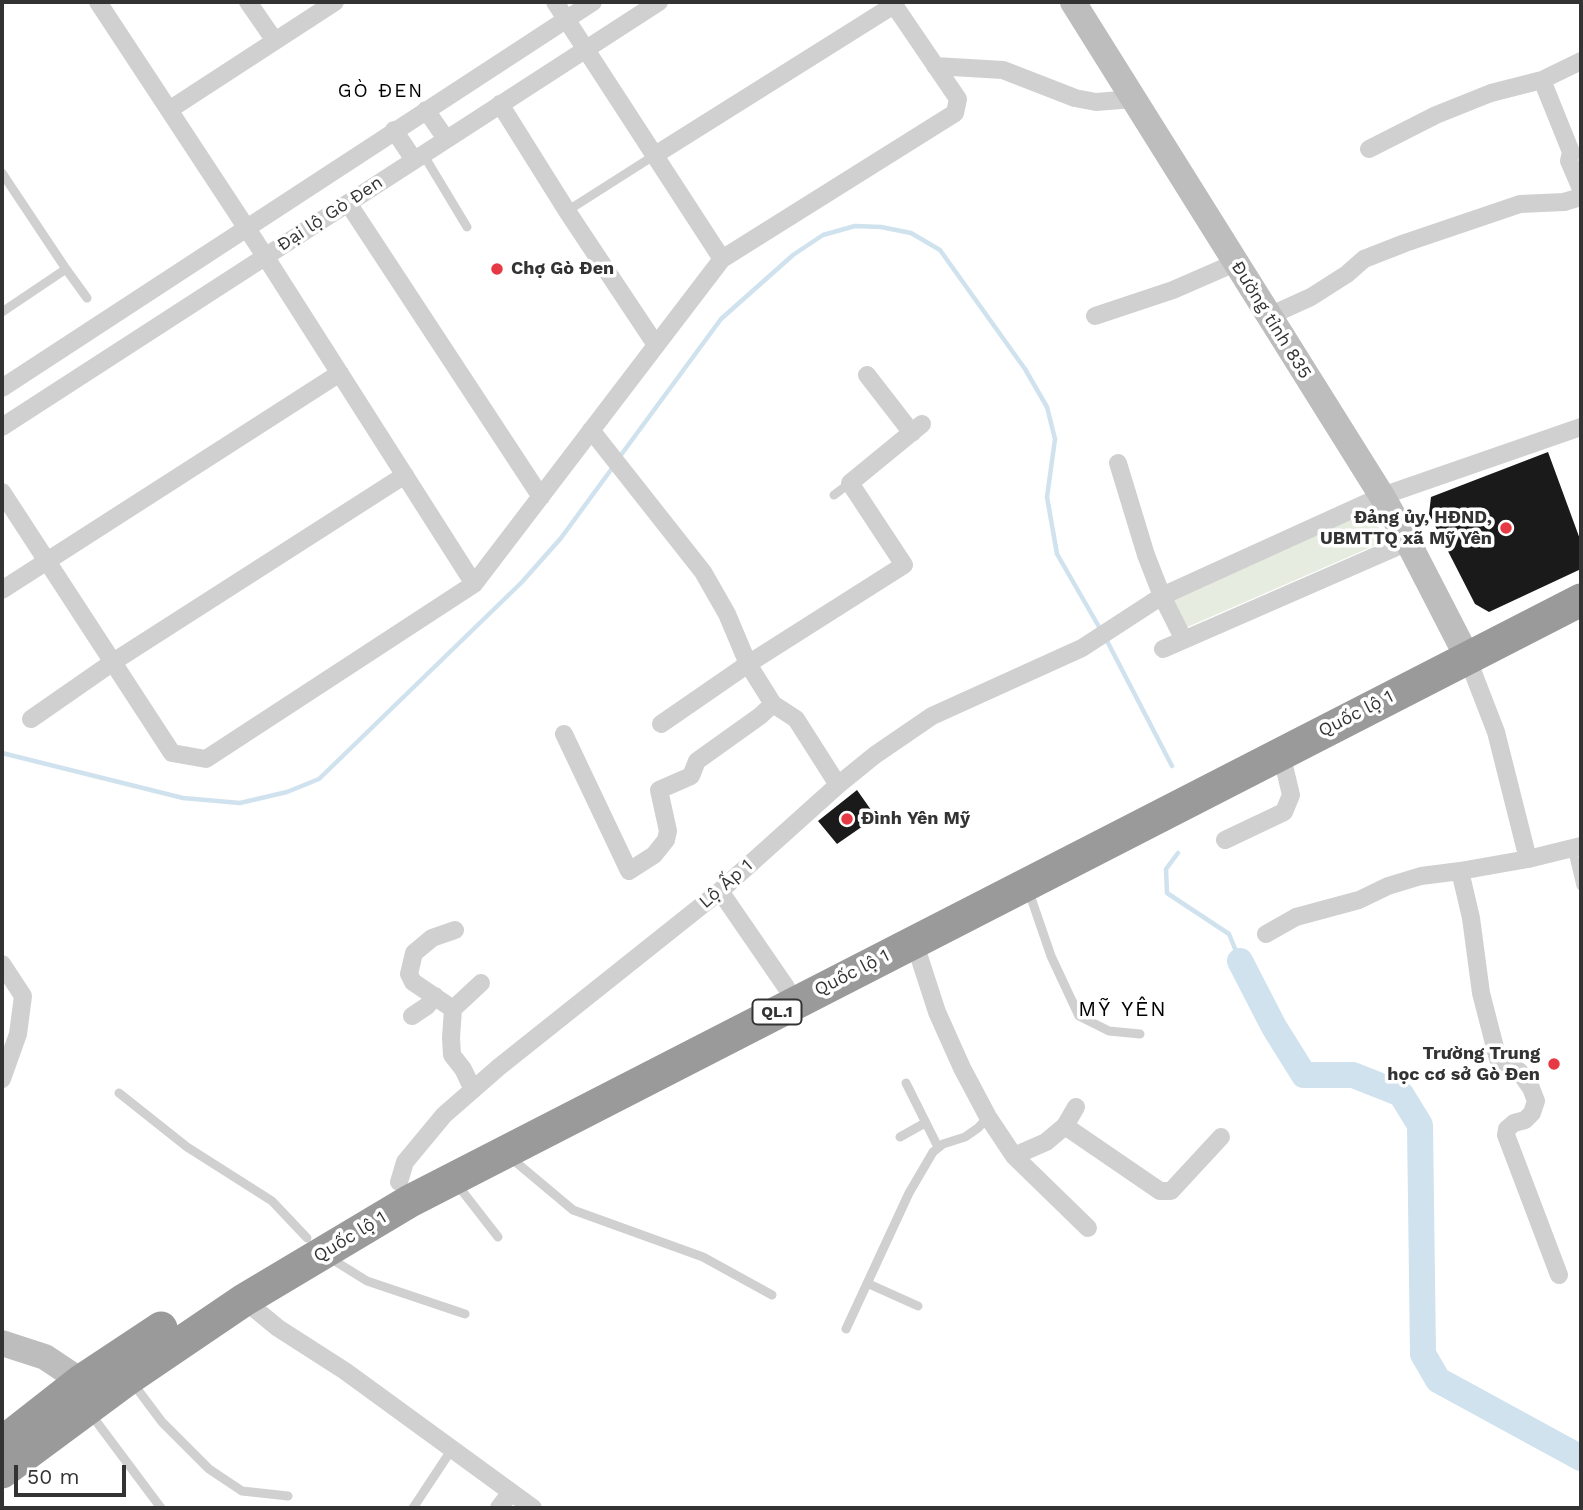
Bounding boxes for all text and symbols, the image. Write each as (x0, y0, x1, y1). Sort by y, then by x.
district label: GÒ ĐEN (338, 80, 424, 102)
street label: Đại lộ Gò Đen (273, 172, 387, 256)
street label: Đường tỉnh 835 (1226, 257, 1316, 383)
place label: Chợ Gò Đen (511, 258, 614, 280)
marker: Chợ Gò Đen (489, 261, 505, 277)
place label: Đảng ủy, HĐND, UBMTTQ xã Mỹ Yên (1320, 507, 1492, 550)
marker: Đảng ủy, HĐND, UBMTTQ xã Mỹ Yên (1498, 520, 1514, 536)
street label: Quốc lộ 1 (1315, 686, 1397, 742)
place label: Đình Yên Mỹ (861, 808, 970, 830)
marker: Đình Yên Mỹ (839, 811, 855, 827)
street label: Lộ Ấp 1 (695, 855, 757, 913)
street label: Quốc lộ 1 (811, 945, 893, 1001)
district label: MỸ YÊN (1079, 997, 1167, 1023)
road number: QL.1 (752, 1000, 802, 1024)
place label: Trường Trung học cơ sở Gò Đen (1387, 1043, 1540, 1086)
marker: Trường Trung học cơ sở Gò Đen (1546, 1056, 1562, 1072)
street label: Quốc lộ 1 (310, 1207, 390, 1267)
scale bar (18, 1450, 130, 1494)
text: 50 m (27, 1464, 79, 1489)

